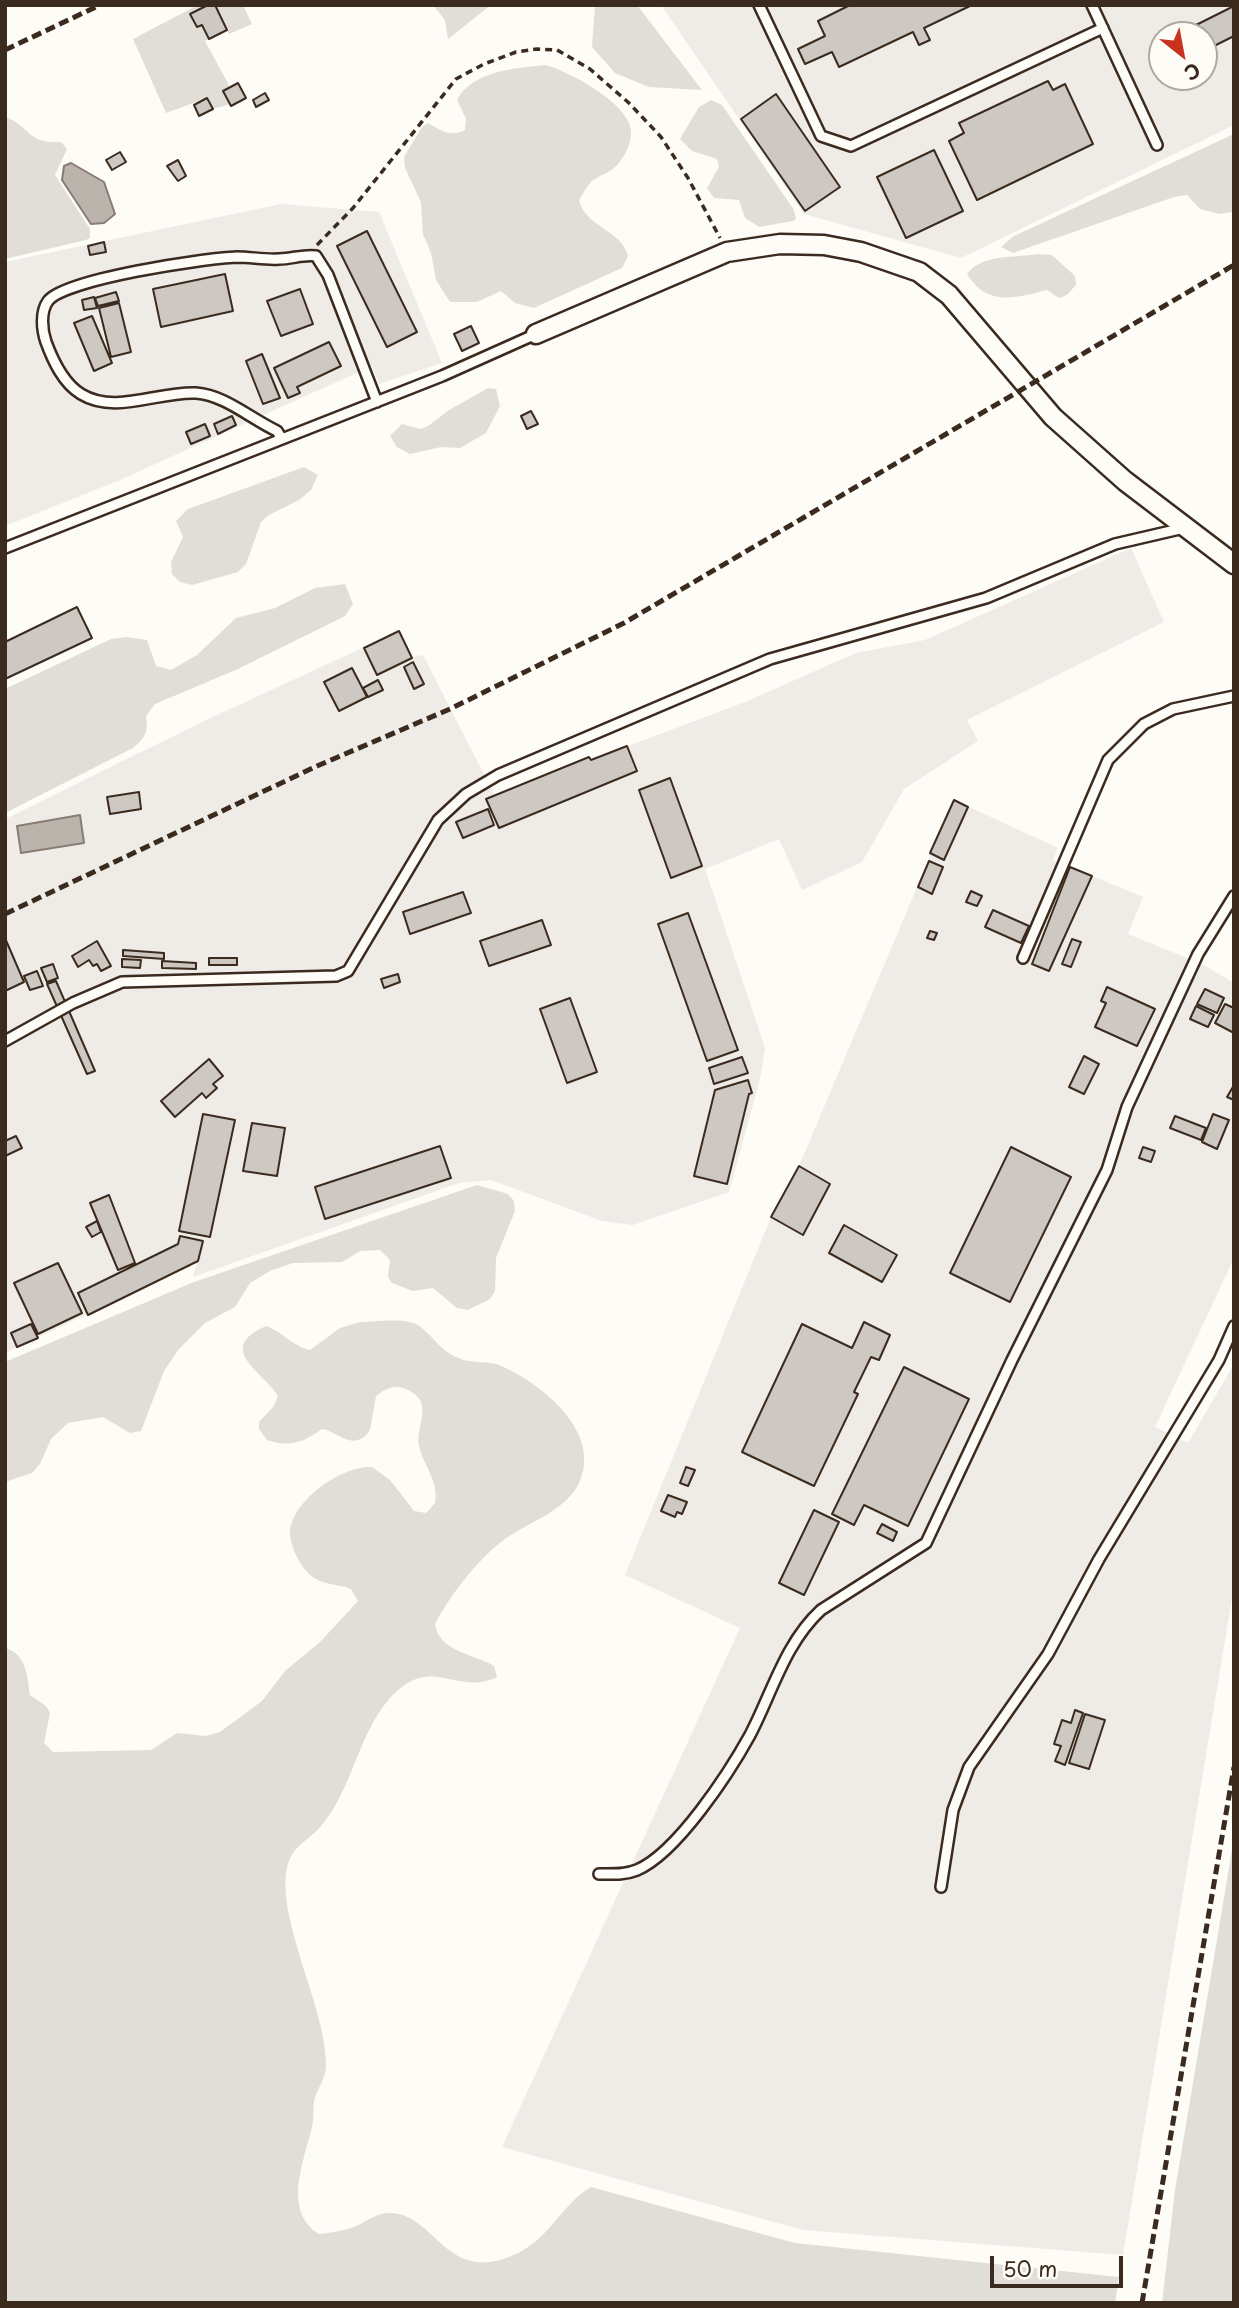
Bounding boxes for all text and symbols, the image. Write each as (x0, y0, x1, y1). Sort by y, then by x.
north arrow (1148, 21, 1218, 91)
text: С (1179, 57, 1206, 88)
scale bar (994, 2242, 1127, 2286)
text: 50 m (1003, 2252, 1057, 2284)

